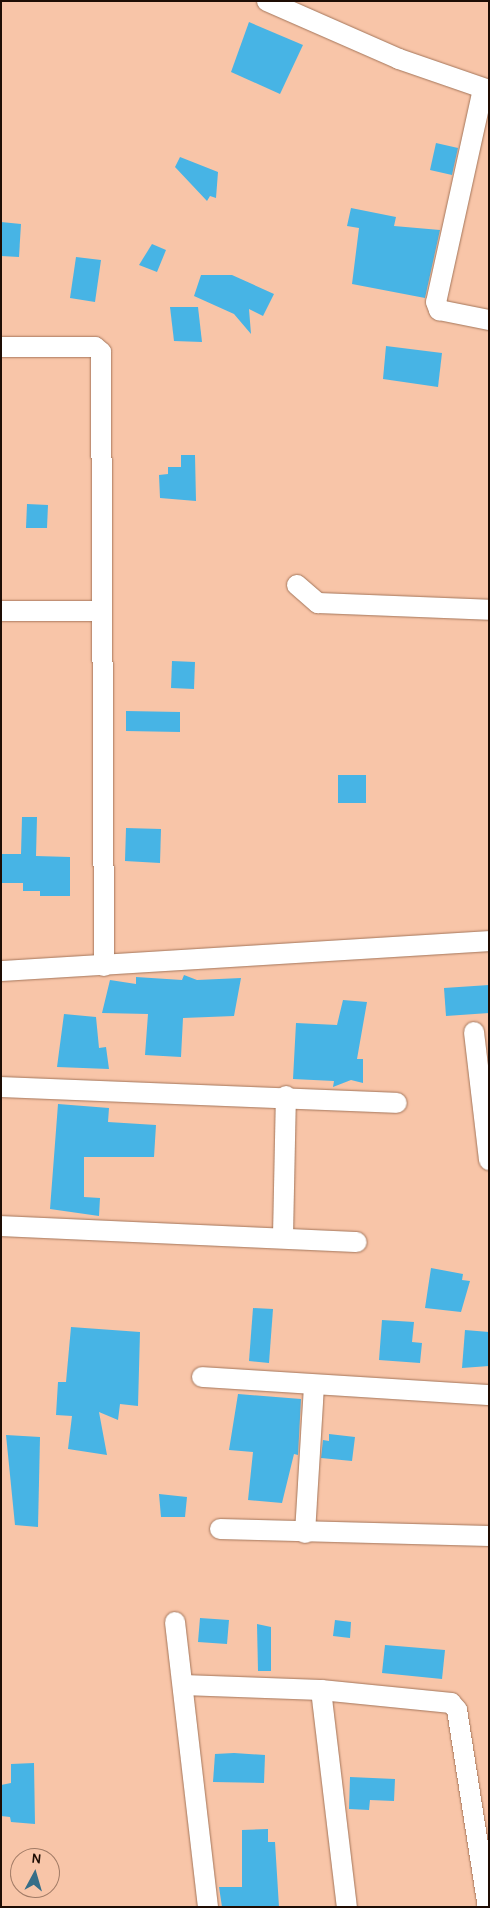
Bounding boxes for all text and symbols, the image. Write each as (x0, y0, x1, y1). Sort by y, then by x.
north arrow (10, 1848, 60, 1898)
text: N (31, 1850, 42, 1868)

